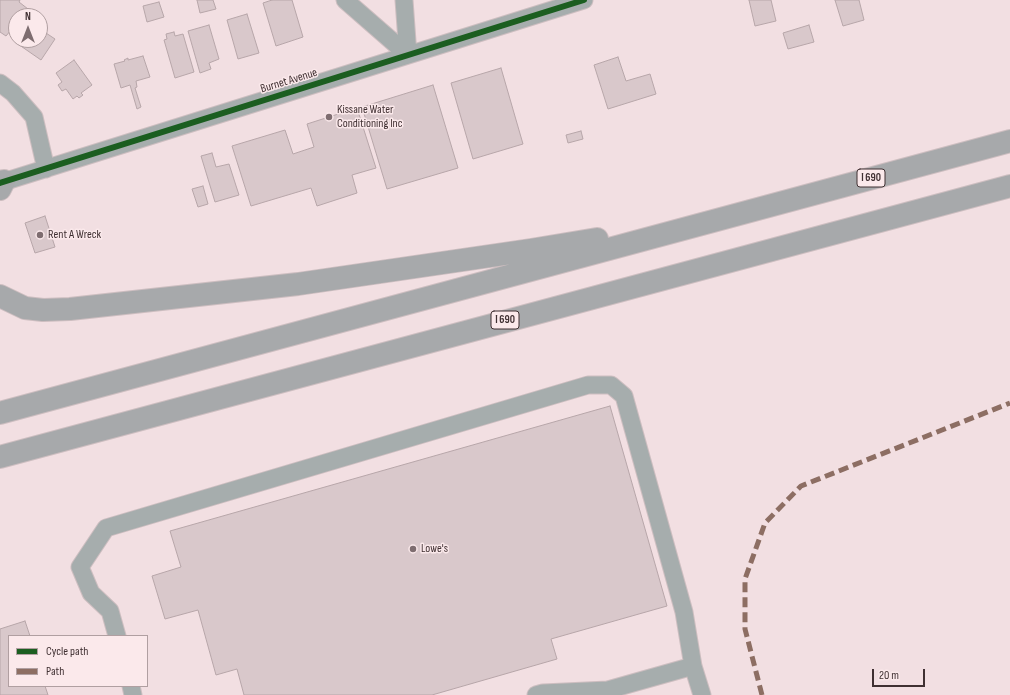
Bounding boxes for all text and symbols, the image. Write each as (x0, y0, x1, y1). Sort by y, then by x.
north arrow (8, 8, 48, 48)
text: N (25, 10, 31, 23)
street label: Burnet Avenue (259, 66, 319, 96)
place label: Kissane Water Conditioning Inc (337, 103, 402, 131)
marker: Kissane Water Conditioning Inc (324, 112, 334, 122)
road number: I 690 (857, 169, 885, 187)
place label: Rent A Wreck (48, 228, 101, 242)
marker: Rent A Wreck (35, 230, 45, 240)
road number: I 690 (491, 311, 519, 329)
place label: Lowe's (421, 542, 448, 556)
marker: Lowe's (408, 544, 418, 554)
legend (8, 635, 148, 687)
text: Cycle path (46, 644, 88, 659)
scale bar (874, 661, 927, 687)
text: Path (46, 664, 64, 679)
text: 20 m (879, 668, 899, 683)

